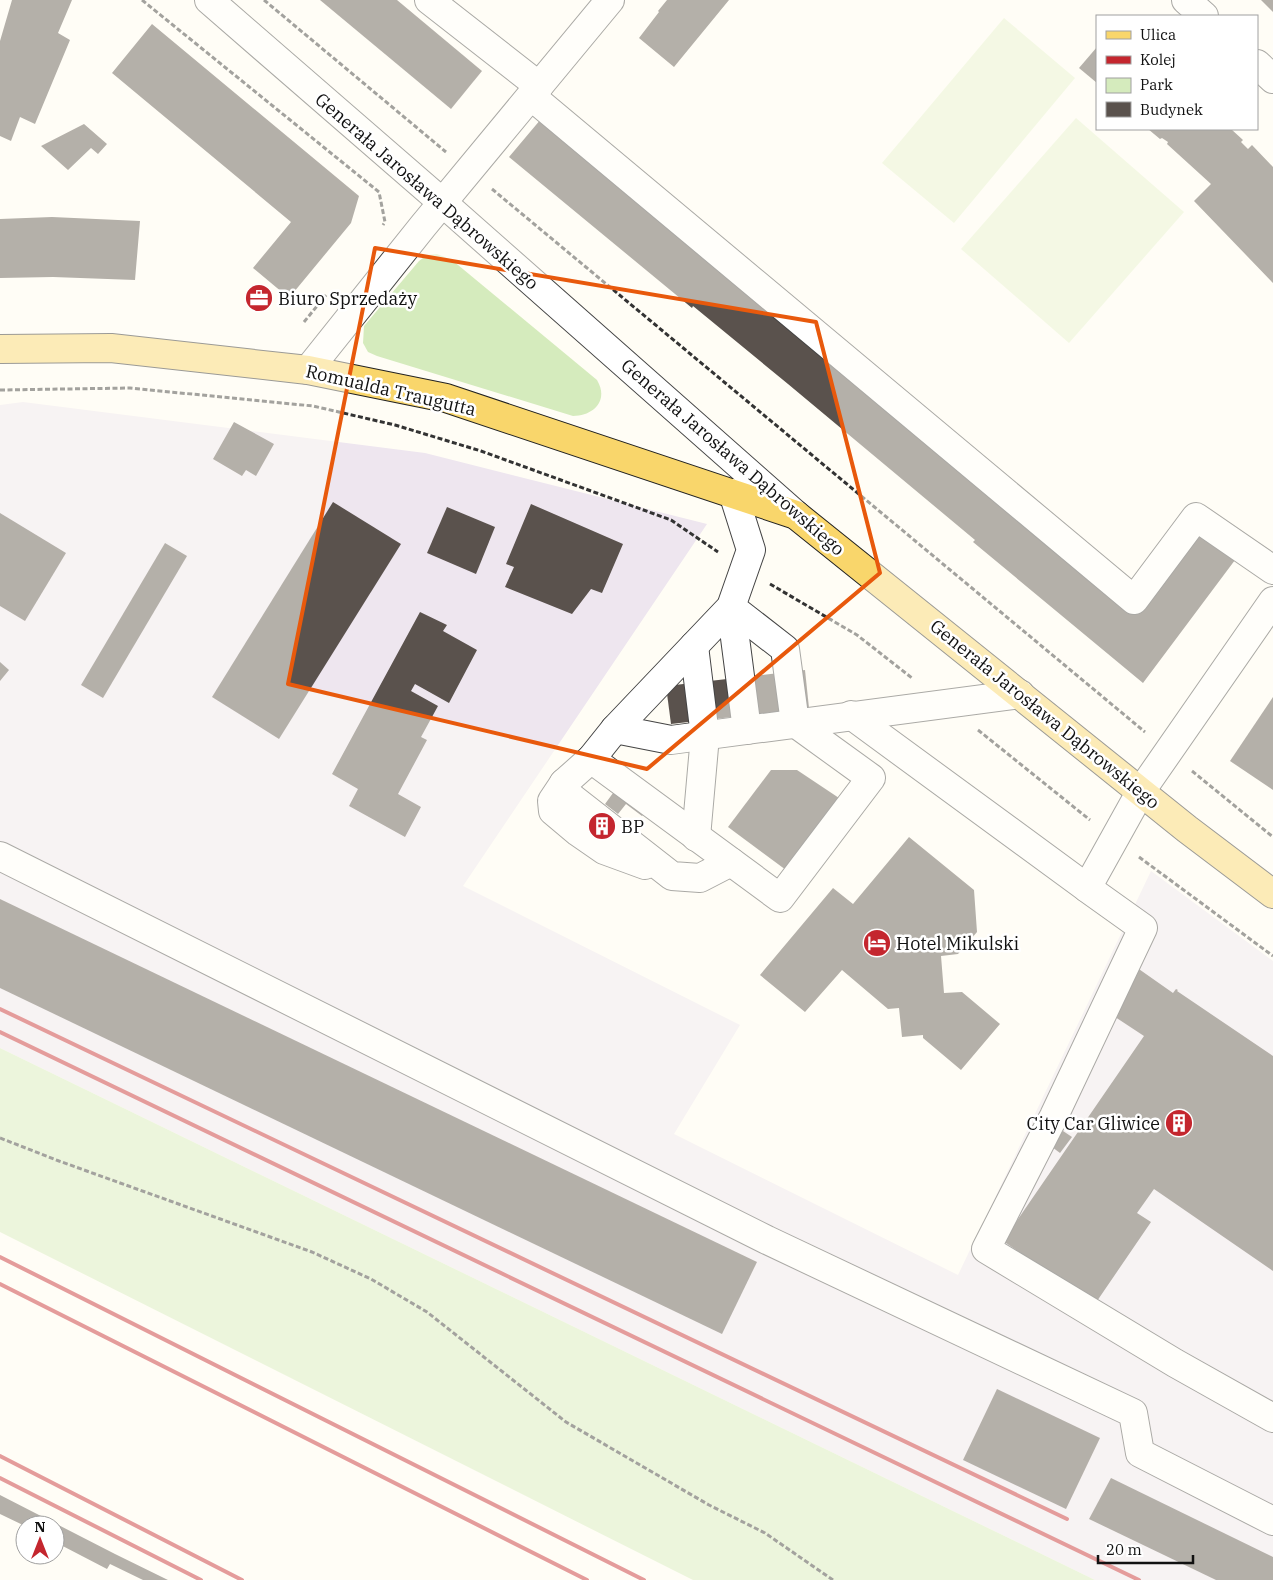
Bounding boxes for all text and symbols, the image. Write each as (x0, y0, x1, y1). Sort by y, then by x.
legend (1096, 15, 1258, 130)
text: Ulica (1140, 25, 1176, 44)
text: Kolej (1140, 50, 1176, 69)
text: Park (1140, 75, 1173, 94)
street label: Generała Jarosława Dąbrowskiego (311, 88, 543, 294)
text: Budynek (1140, 100, 1203, 119)
office icon: Biuro Sprzedaży (244, 283, 274, 313)
place label: Biuro Sprzedaży (278, 287, 417, 310)
street label: Generała Jarosława Dąbrowskiego (617, 354, 849, 560)
street label: Romualda Traugutta (304, 359, 479, 421)
street label: Generała Jarosława Dąbrowskiego (926, 614, 1164, 814)
building icon: BP (587, 811, 617, 841)
place label: BP (621, 815, 644, 838)
hotel icon: Hotel Mikulski (862, 928, 892, 958)
place label: Hotel Mikulski (896, 932, 1019, 955)
building icon: City Car Gliwice (1164, 1108, 1194, 1138)
place label: City Car Gliwice (1027, 1112, 1160, 1135)
north arrow (15, 1515, 65, 1565)
text: N (34, 1518, 46, 1536)
scale bar (1098, 1532, 1193, 1564)
text: 20 m (1106, 1540, 1142, 1559)

